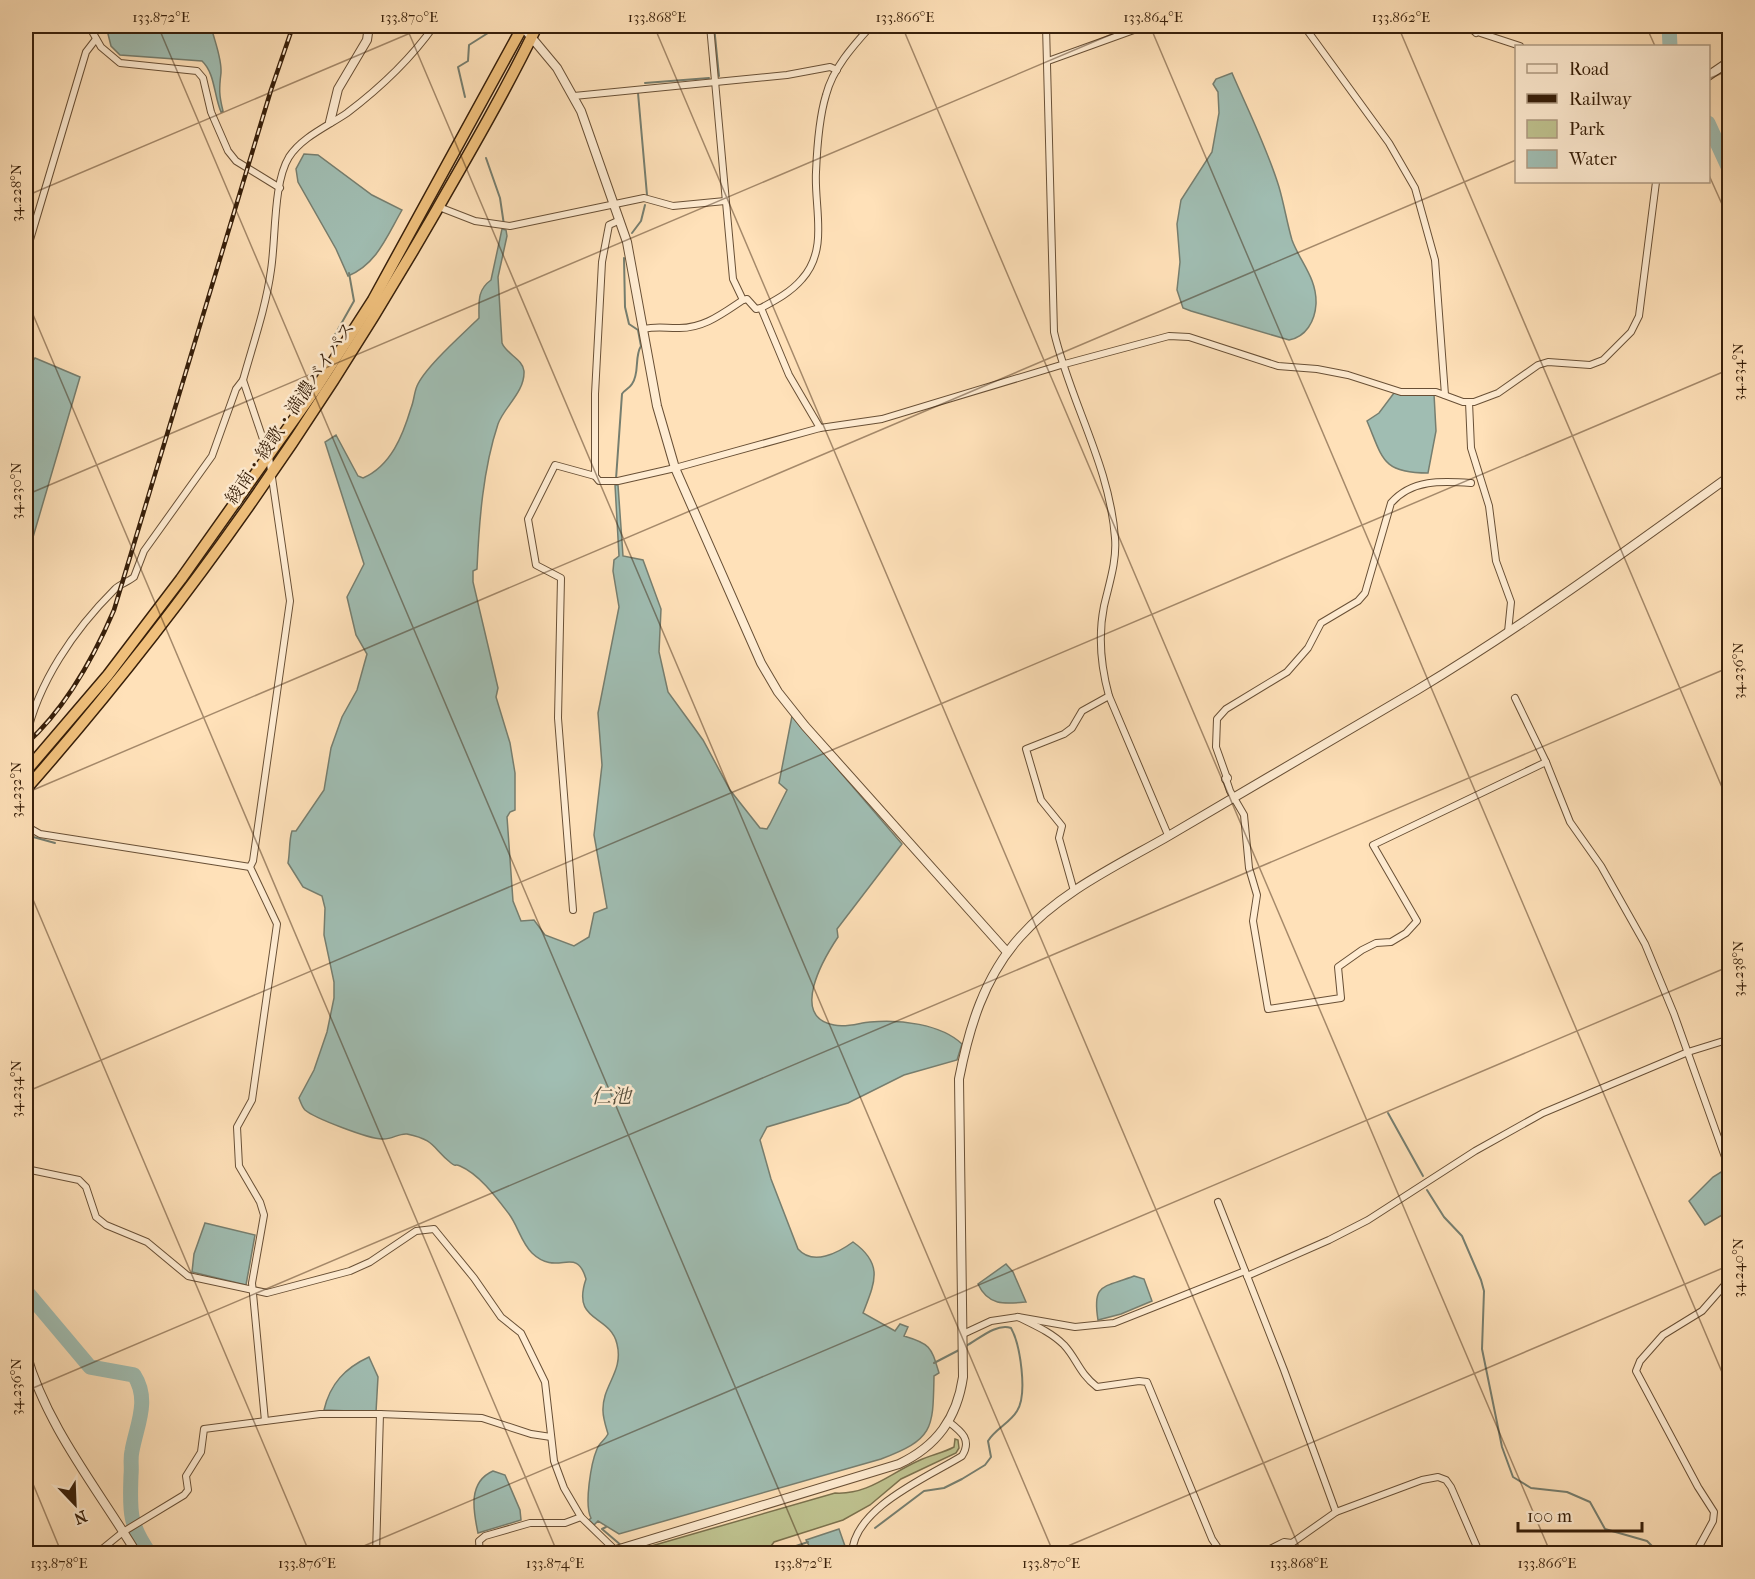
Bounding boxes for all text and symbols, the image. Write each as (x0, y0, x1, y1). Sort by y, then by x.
text: 133.872°E (132, 8, 190, 26)
text: 133.870°E (380, 8, 438, 26)
text: 133.868°E (628, 8, 686, 26)
text: 133.866°E (876, 8, 934, 26)
text: 133.864°E (1123, 8, 1183, 26)
text: 133.862°E (1372, 8, 1430, 26)
legend (1515, 45, 1710, 183)
text: Road (1569, 59, 1609, 80)
text: Railway (1569, 89, 1633, 110)
text: Park (1569, 119, 1606, 140)
text: Water (1568, 149, 1617, 170)
text: 34.228°N (7, 163, 25, 222)
street label: 綾南・綾歌・満濃バイパス (221, 318, 359, 509)
text: 34.234°N (1729, 342, 1747, 401)
text: 34.230°N (7, 462, 25, 520)
text: 34.236°N (1729, 642, 1747, 700)
text: 34.232°N (7, 761, 25, 818)
text: 34.238°N (1729, 940, 1747, 997)
text: 34.234°N (7, 1059, 25, 1118)
water label: 仁池 (591, 1085, 633, 1108)
text: 34.240°N (1729, 1237, 1747, 1298)
text: 34.236°N (7, 1358, 25, 1416)
north arrow (45, 1474, 105, 1534)
scale bar (1518, 1495, 1642, 1533)
text: N (71, 1506, 90, 1529)
text: 100 m (1527, 1506, 1572, 1527)
text: 133.878°E (30, 1554, 88, 1572)
text: 133.876°E (278, 1554, 336, 1572)
text: 133.874°E (526, 1554, 584, 1572)
text: 133.872°E (774, 1554, 832, 1572)
text: 133.870°E (1022, 1554, 1080, 1572)
text: 133.868°E (1270, 1554, 1328, 1572)
text: 133.866°E (1518, 1554, 1576, 1572)

